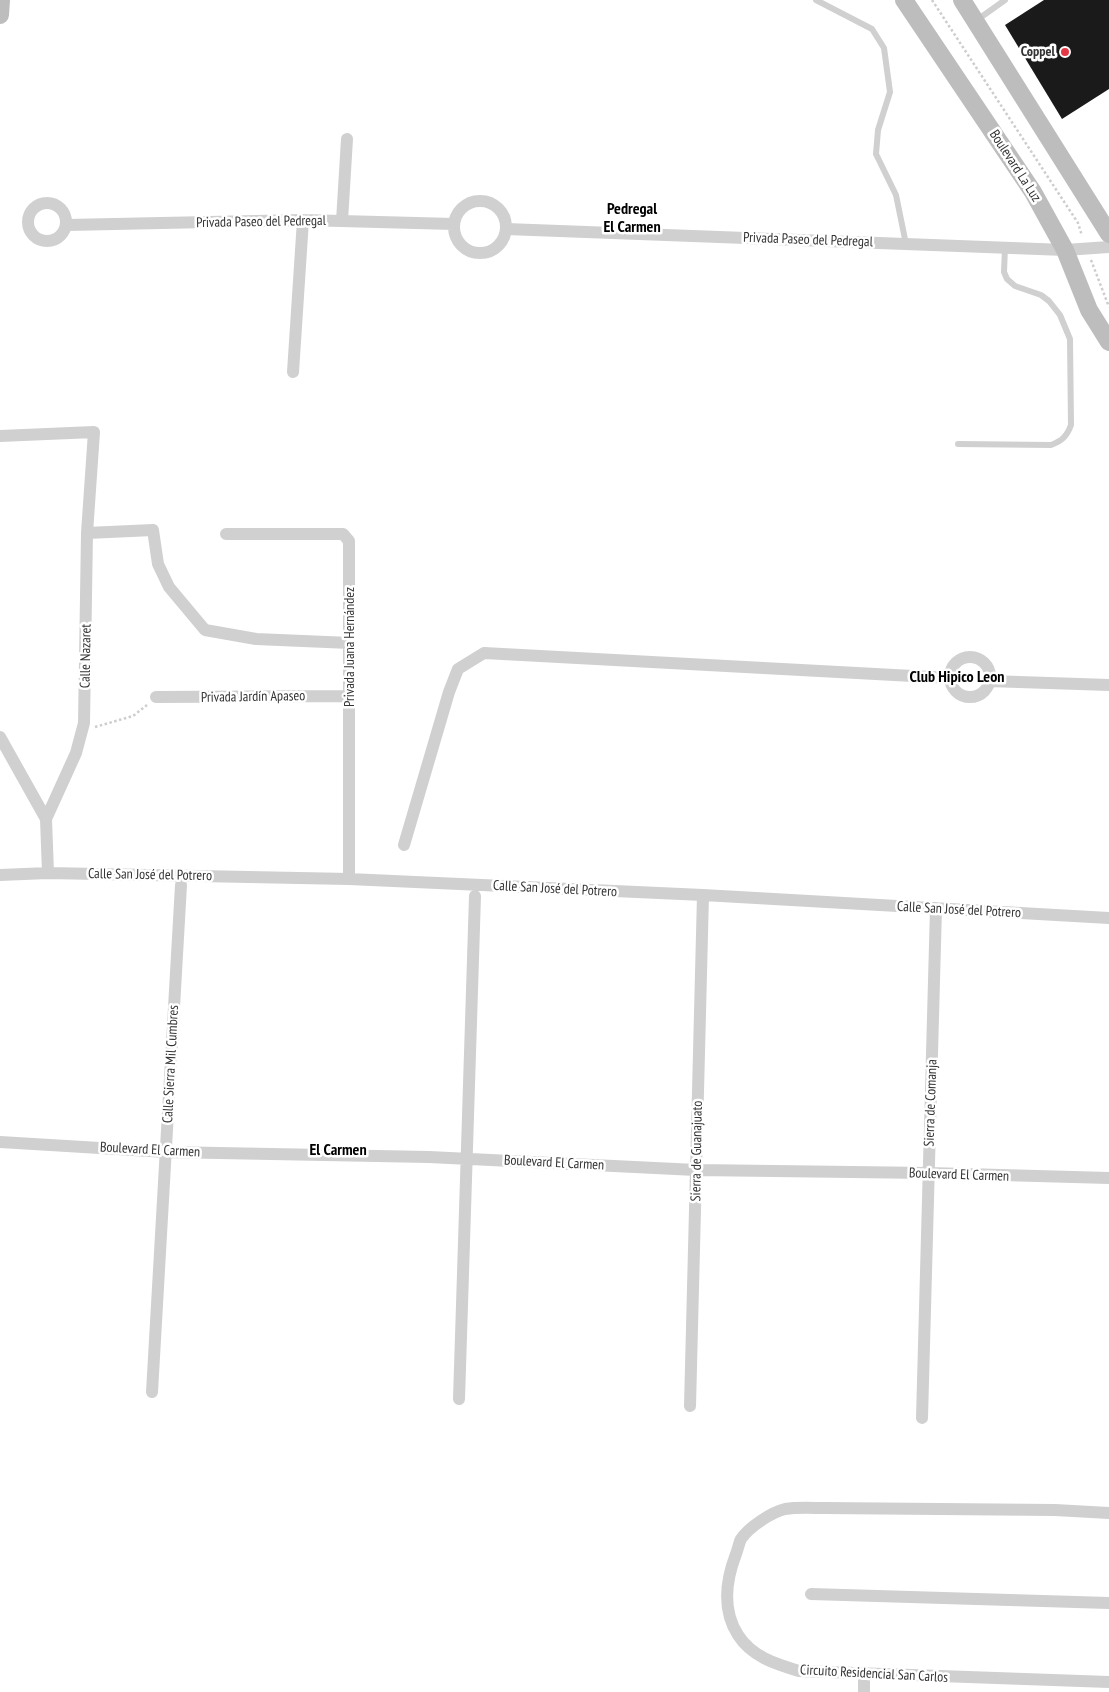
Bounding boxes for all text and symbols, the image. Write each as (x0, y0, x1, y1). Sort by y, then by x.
place label: Coppel (1021, 44, 1055, 60)
marker: Coppel (1059, 46, 1071, 58)
street label: Boulevard La Luz (986, 127, 1044, 205)
district label: Pedregal El Carmen (603, 199, 661, 237)
street label: Privada Paseo del Pedregal (196, 212, 326, 232)
street label: Privada Paseo del Pedregal (743, 229, 873, 251)
street label: Privada Juana Hernández (342, 587, 358, 707)
street label: Calle Nazaret (77, 624, 95, 688)
district label: Club Hipico Leon (910, 667, 1004, 687)
street label: Privada Jardín Apaseo (201, 688, 305, 706)
street label: Calle San José del Potrero (88, 866, 212, 884)
street label: Calle San José del Potrero (493, 877, 617, 901)
street label: Calle San José del Potrero (897, 898, 1021, 922)
street label: Calle Sierra Mil Cumbres (160, 1005, 182, 1123)
street label: Sierra de Comanja (921, 1059, 941, 1147)
street label: Sierra de Guanajuato (688, 1101, 706, 1201)
street label: Boulevard El Carmen (99, 1139, 201, 1161)
district label: El Carmen (309, 1140, 367, 1160)
street label: Boulevard El Carmen (503, 1152, 605, 1174)
street label: Boulevard El Carmen (909, 1165, 1009, 1185)
street label: Circuito Residencial San Carlos (800, 1662, 948, 1686)

